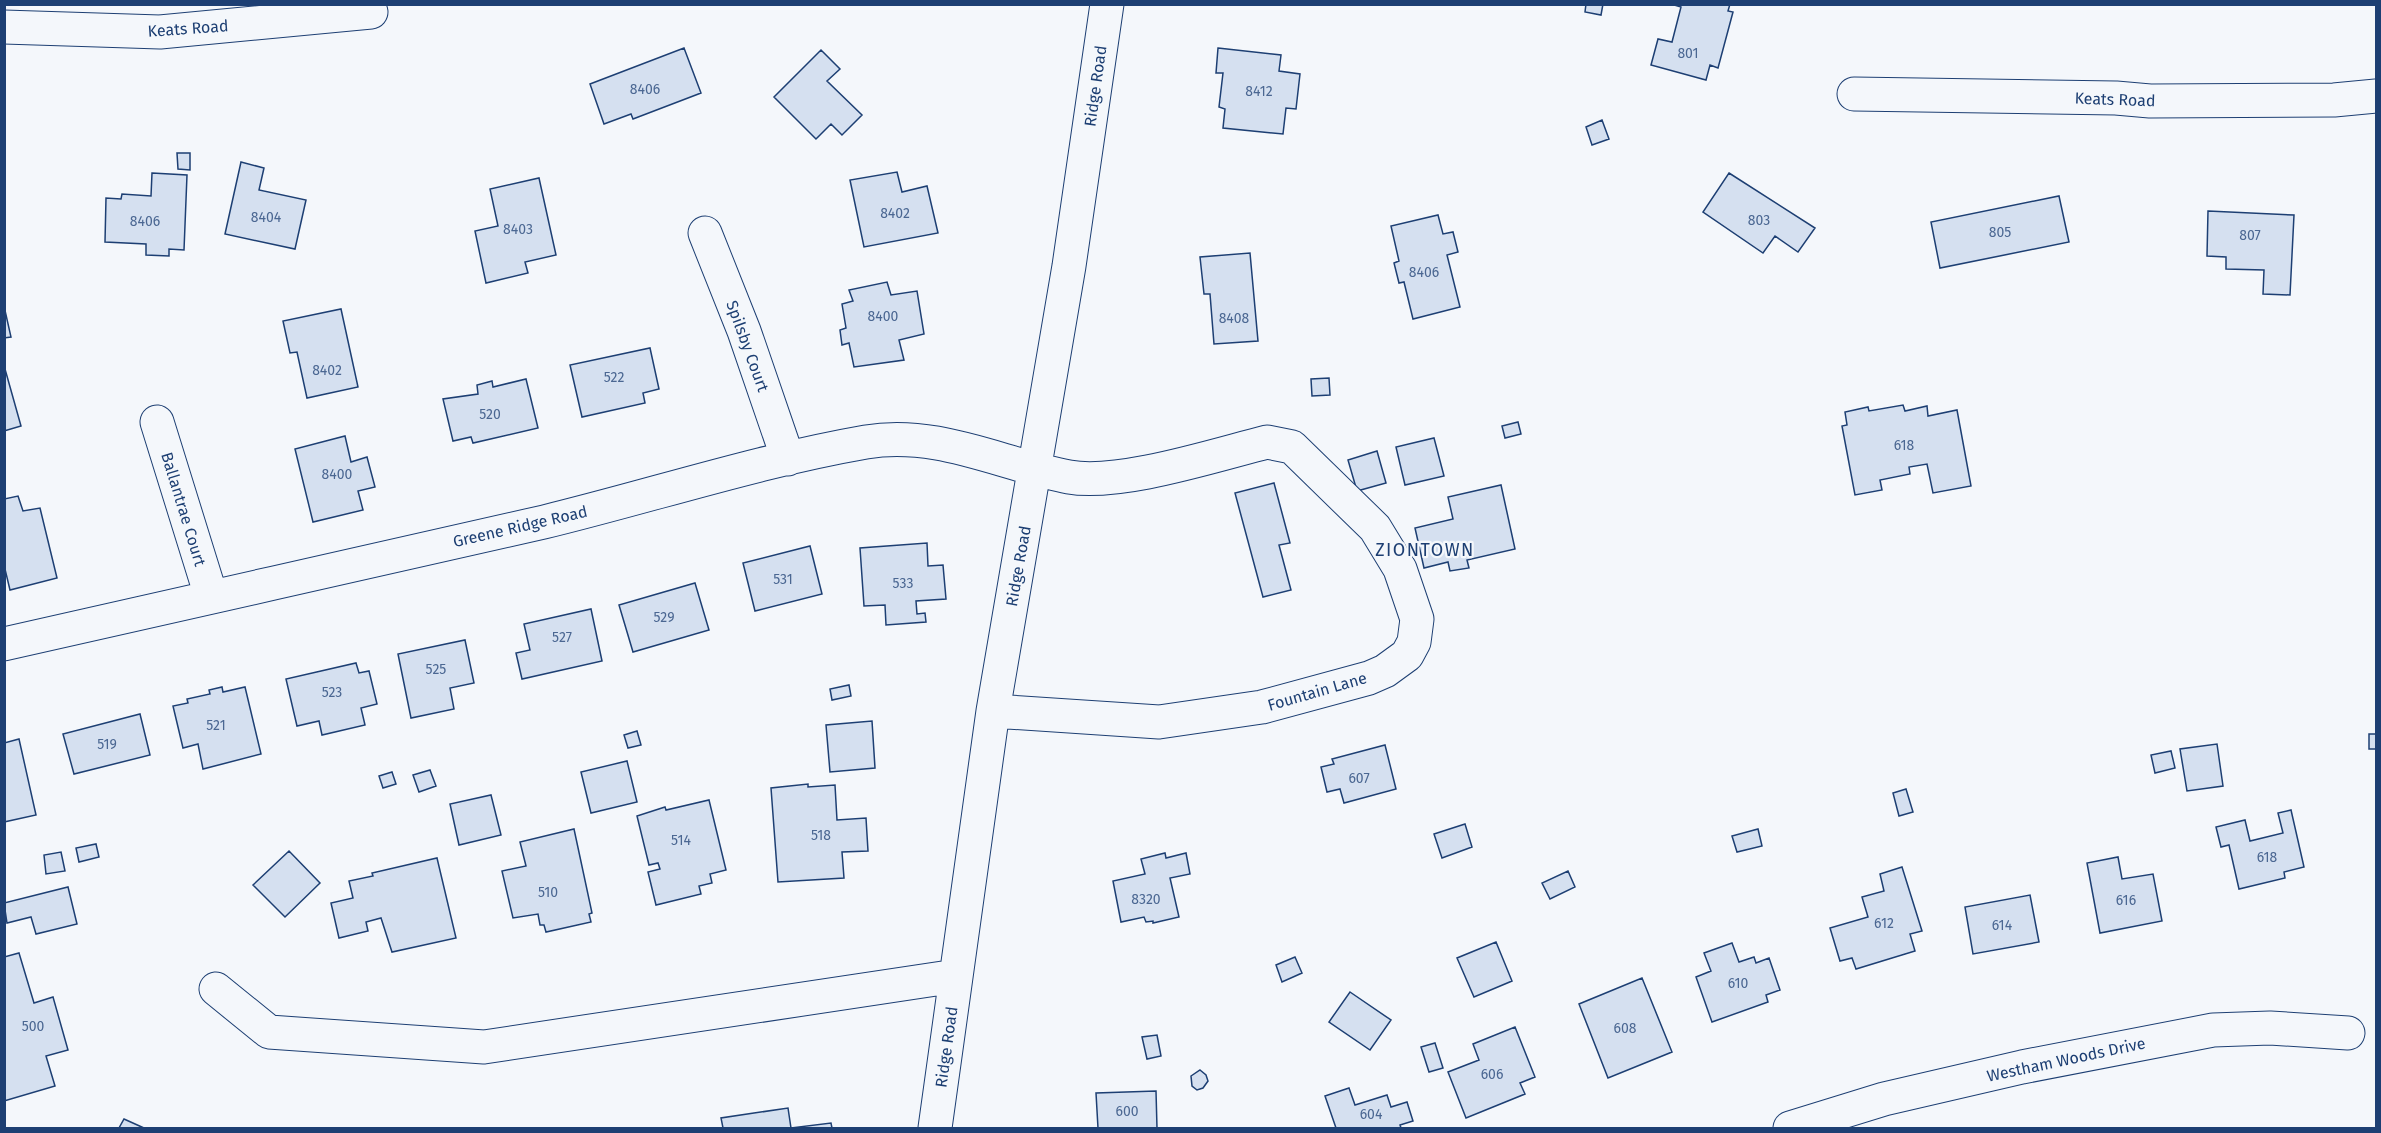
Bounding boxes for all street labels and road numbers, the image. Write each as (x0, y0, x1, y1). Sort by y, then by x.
street label: Keats Road (147, 16, 229, 41)
street label: Ridge Road (1080, 44, 1111, 128)
street label: Keats Road (2074, 89, 2156, 110)
street label: Spilsby Court (722, 298, 773, 395)
street label: Ballantrae Court (157, 450, 210, 569)
street label: Greene Ridge Road (451, 502, 589, 551)
street label: Ridge Road (1002, 524, 1035, 608)
street label: Fountain Lane (1265, 668, 1369, 715)
street label: Ridge Road (931, 1005, 962, 1089)
street label: Westham Woods Drive (1985, 1033, 2147, 1086)

